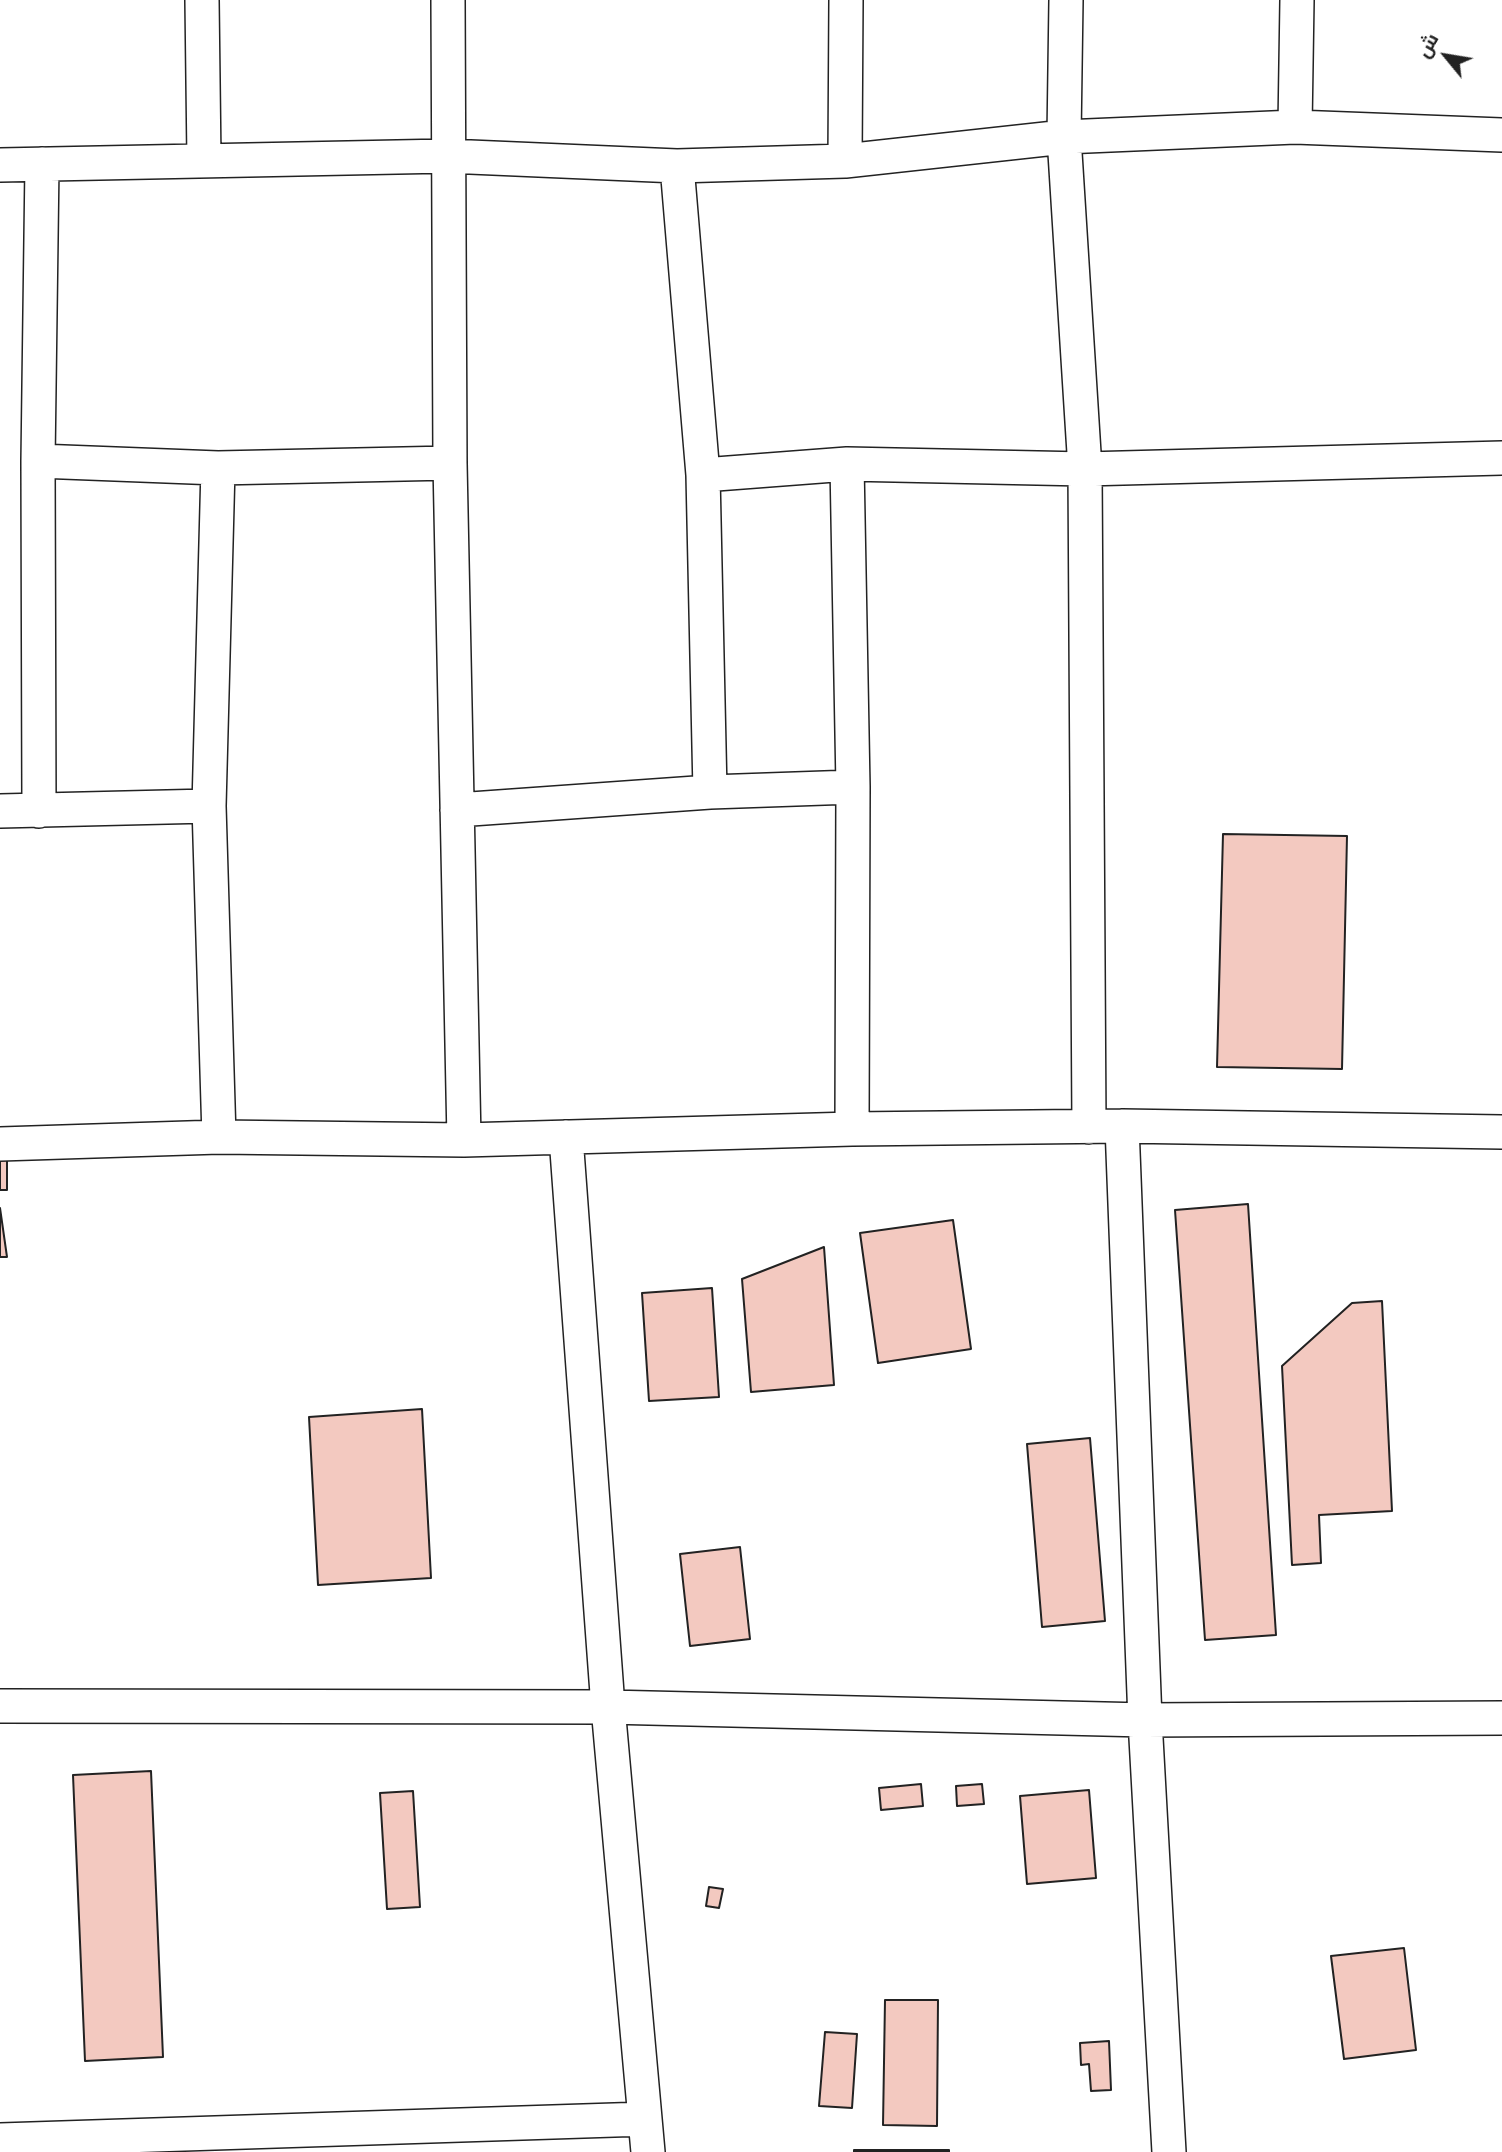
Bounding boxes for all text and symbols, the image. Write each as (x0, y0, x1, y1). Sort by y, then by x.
north arrow (1411, 21, 1481, 91)
text: ش (1410, 28, 1444, 62)

